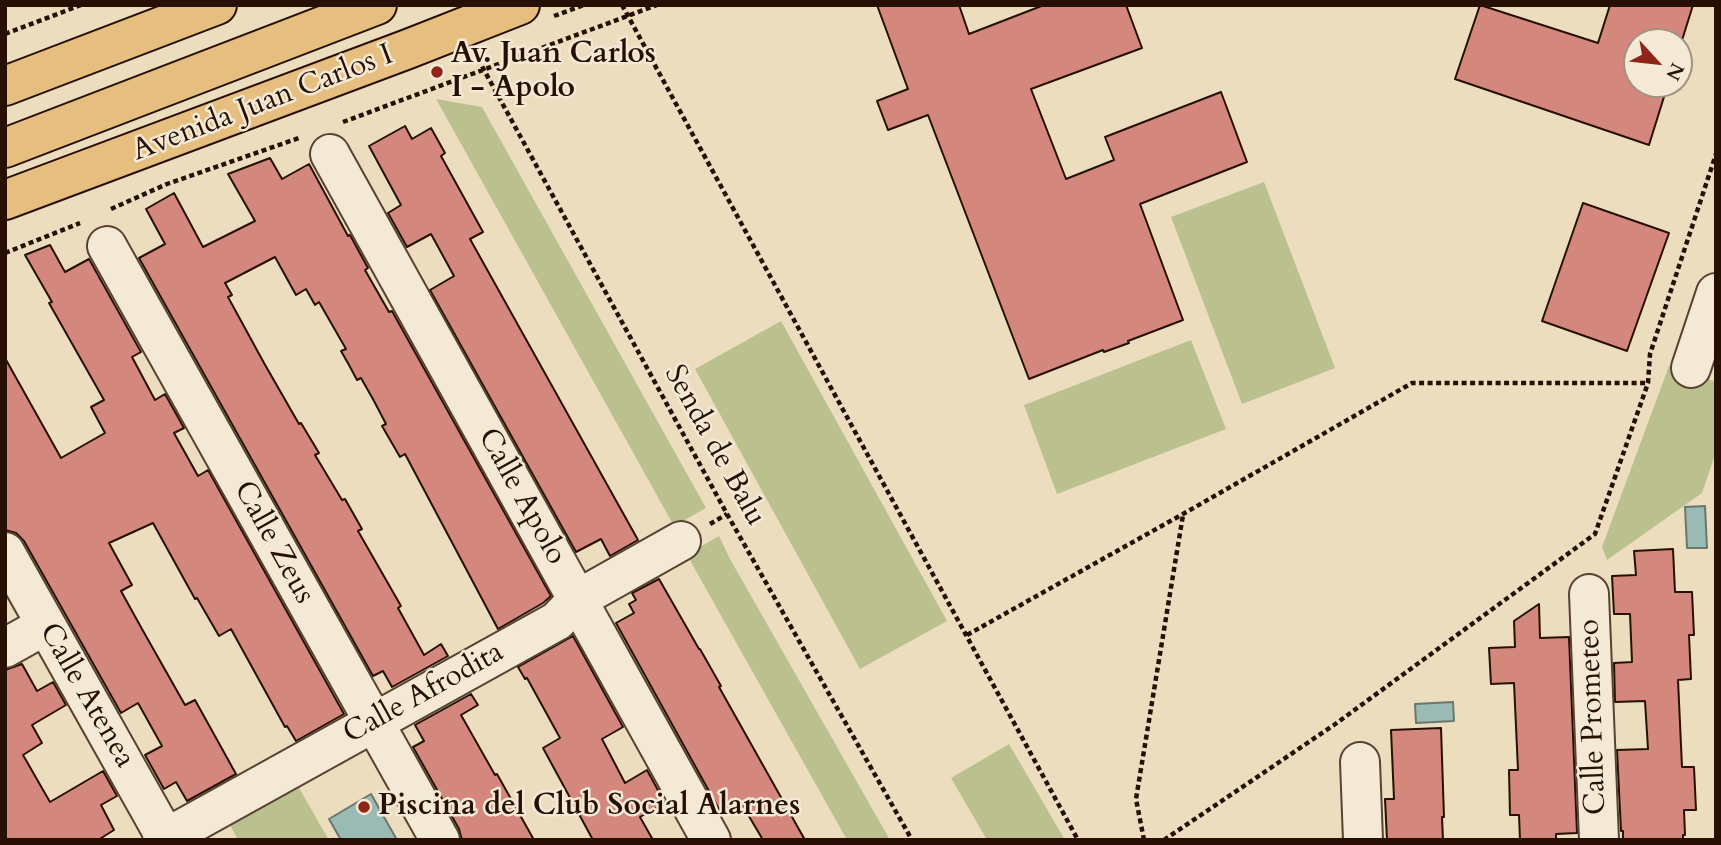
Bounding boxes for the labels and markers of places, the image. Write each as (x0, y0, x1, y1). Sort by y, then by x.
place label: Av. Juan Carlos I - Apolo (451, 37, 656, 107)
marker: Av. Juan Carlos I - Apolo (429, 64, 445, 80)
place label: Piscina del Club Social Alarnes (378, 789, 800, 825)
marker: Piscina del Club Social Alarnes (356, 799, 372, 815)

